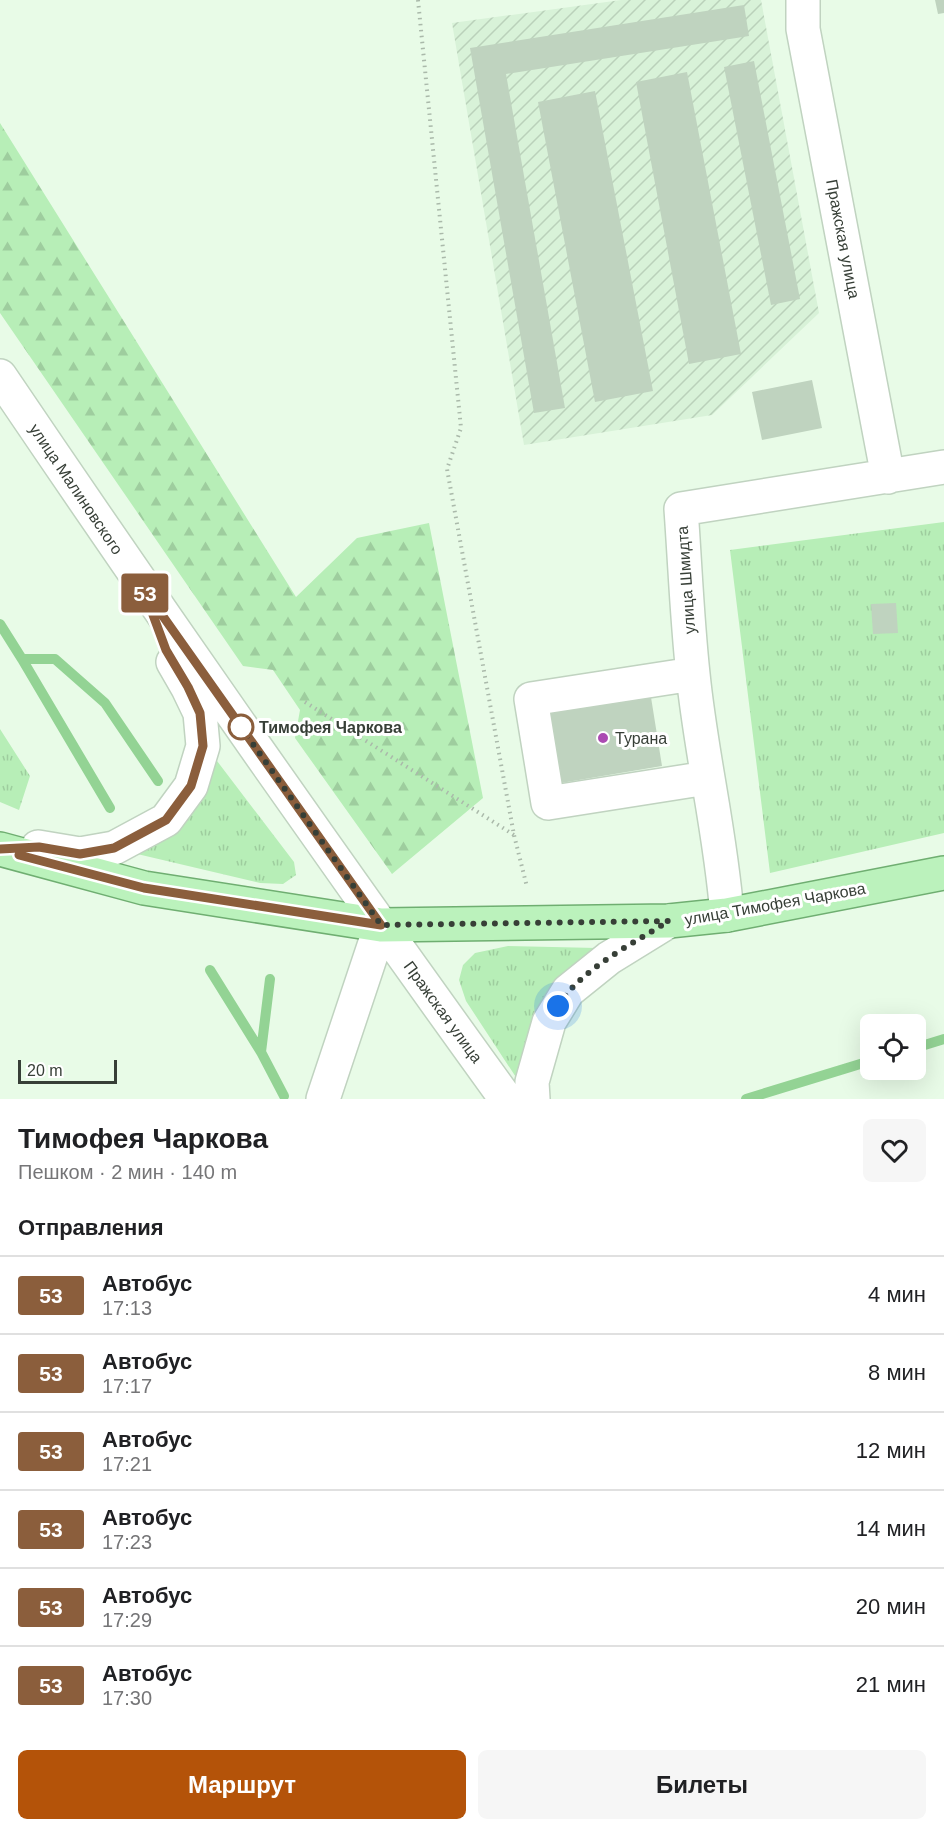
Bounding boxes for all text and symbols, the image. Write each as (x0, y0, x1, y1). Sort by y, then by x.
street label: Пражская улица (823, 178, 863, 300)
street label: улица Малиновского (26, 421, 126, 558)
street label: улица Шмидта (674, 525, 698, 635)
line badge: 53 (118, 574, 172, 612)
text: 53 (133, 582, 157, 605)
marker: Тимофея Чаркова (228, 714, 254, 740)
place label: Тимофея Чаркова (259, 719, 402, 736)
place label: Турана (615, 730, 667, 747)
marker: Турана (596, 731, 610, 745)
street label: улица Тимофея Чаркова (683, 880, 867, 928)
street label: Пражская улица (400, 958, 486, 1066)
your location (543, 991, 573, 1021)
map controls (860, 1014, 926, 1080)
button: locate (860, 1014, 926, 1080)
scale bar (18, 1057, 117, 1084)
text: 20 m (27, 1062, 63, 1079)
button: heart (863, 1119, 926, 1182)
text: Тимофея Чаркова (18, 1123, 268, 1154)
text: Пешком · 2 мин · 140 m (18, 1161, 237, 1183)
text: Отправления (18, 1215, 164, 1240)
text: Автобус (102, 1271, 192, 1296)
text: 4 мин (868, 1282, 926, 1307)
text: 53 (39, 1284, 63, 1307)
text: 17:13 (102, 1297, 152, 1319)
text: Автобус (102, 1349, 192, 1374)
text: 8 мин (868, 1360, 926, 1385)
text: 53 (39, 1362, 63, 1385)
text: 17:17 (102, 1375, 152, 1397)
text: Автобус (102, 1427, 192, 1452)
text: 12 мин (856, 1438, 926, 1463)
text: 53 (39, 1440, 63, 1463)
text: 17:21 (102, 1453, 152, 1475)
text: Автобус (102, 1505, 192, 1530)
text: 14 мин (856, 1516, 926, 1541)
text: 53 (39, 1518, 63, 1541)
text: 17:23 (102, 1531, 152, 1553)
text: Автобус (102, 1583, 192, 1608)
text: 20 мин (856, 1594, 926, 1619)
text: 53 (39, 1596, 63, 1619)
text: 17:29 (102, 1609, 152, 1631)
text: Автобус (102, 1661, 192, 1686)
text: 21 мин (856, 1672, 926, 1697)
text: 53 (39, 1674, 63, 1697)
text: 17:30 (102, 1687, 152, 1709)
button: Маршрут (18, 1750, 466, 1819)
button: Билеты (478, 1750, 926, 1819)

